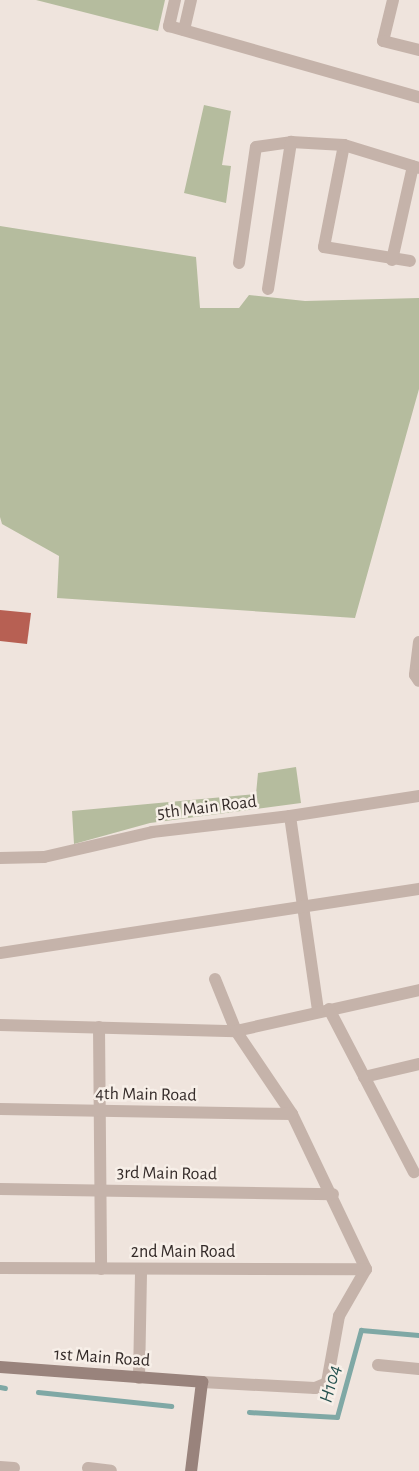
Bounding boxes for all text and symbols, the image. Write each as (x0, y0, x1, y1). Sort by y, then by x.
street label: 5th Main Road (156, 791, 258, 825)
street label: 4th Main Road (95, 1083, 197, 1107)
street label: 3rd Main Road (117, 1162, 217, 1186)
street label: 2nd Main Road (131, 1241, 235, 1263)
street label: 1st Main Road (53, 1344, 151, 1372)
water label: H104 (315, 1363, 347, 1405)

